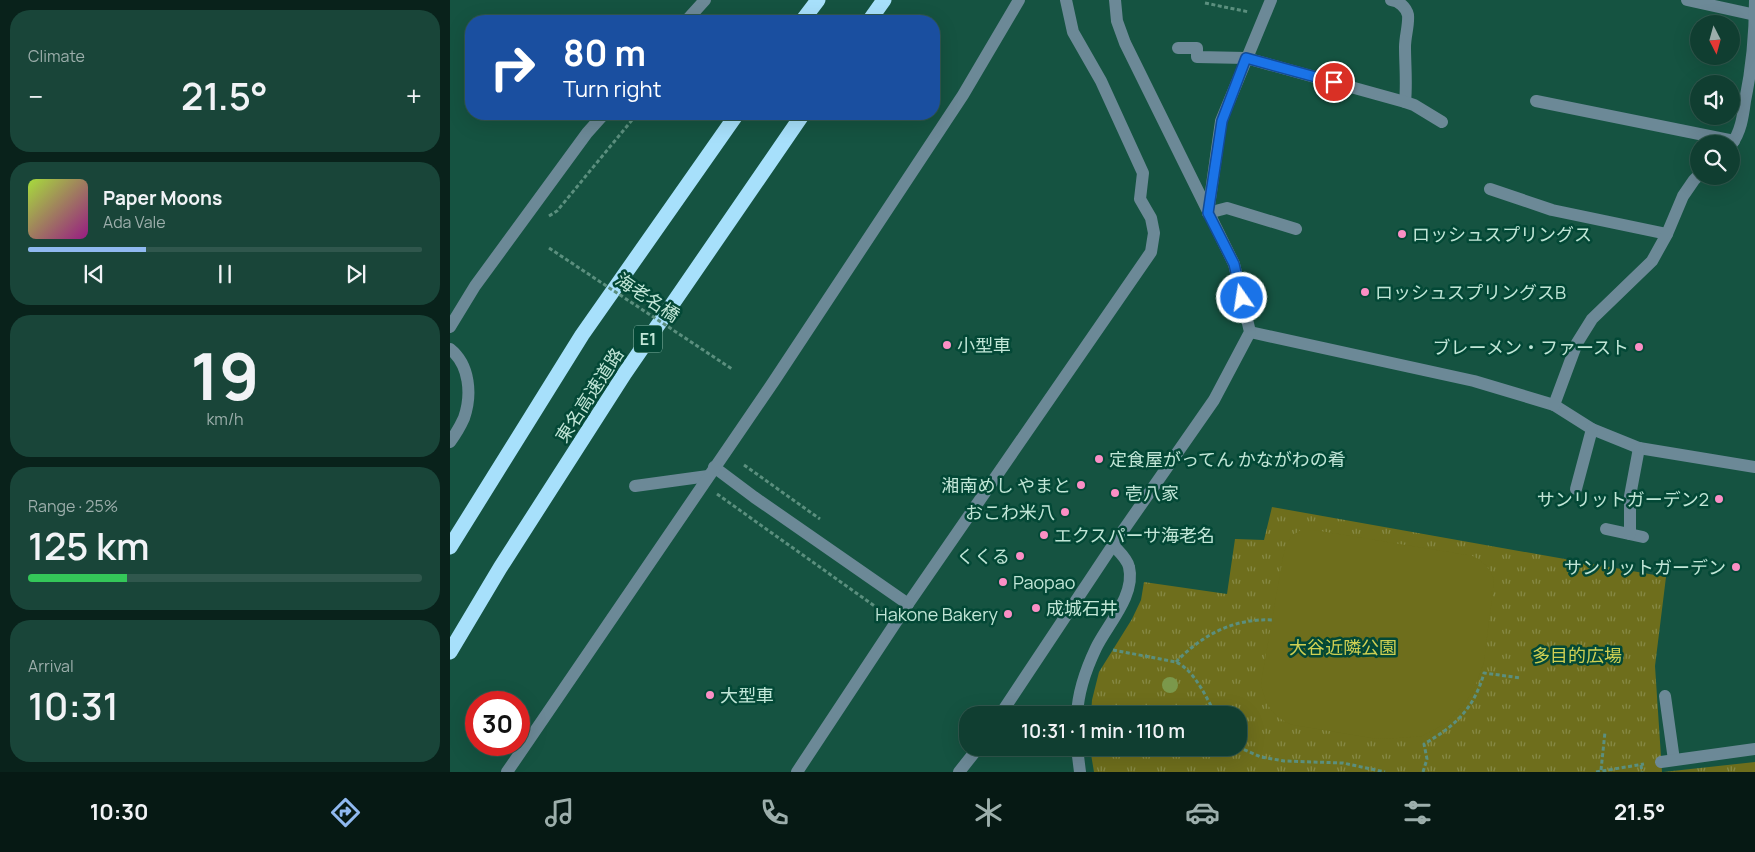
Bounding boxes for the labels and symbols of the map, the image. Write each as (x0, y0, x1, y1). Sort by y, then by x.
north arrow (1690, 15, 1740, 65)
pin (1313, 61, 1355, 103)
place label: ロッシュスプリングス (1412, 222, 1592, 246)
marker: ロッシュスプリングス (1396, 228, 1408, 240)
street label: 海老名橋 (611, 267, 685, 327)
position arrow (1215, 271, 1267, 323)
place label: ロッシュスプリングスB (1375, 280, 1566, 304)
marker: ロッシュスプリングスB (1359, 286, 1371, 298)
road number: E1 (634, 326, 662, 352)
place label: 小型車 (957, 333, 1011, 357)
place label: ブレーメン・ファースト (1433, 335, 1629, 359)
marker: 小型車 (941, 339, 953, 351)
marker: ブレーメン・ファースト (1633, 341, 1645, 353)
street label: 東名高速道路 (550, 343, 628, 447)
place label: 定食屋がってん かながわの肴 (1109, 447, 1346, 471)
marker: 定食屋がってん かながわの肴 (1093, 453, 1105, 465)
place label: 湘南めし やまと (941, 473, 1071, 497)
marker: 湘南めし やまと (1075, 479, 1087, 491)
place label: 壱八家 (1125, 481, 1179, 505)
marker: 壱八家 (1109, 487, 1121, 499)
place label: サンリットガーデン2 (1537, 487, 1709, 511)
marker: サンリットガーデン2 (1713, 493, 1725, 505)
place label: おこわ米八 (965, 500, 1055, 524)
marker: おこわ米八 (1059, 506, 1071, 518)
place label: エクスパーサ海老名 (1054, 523, 1215, 547)
marker: エクスパーサ海老名 (1038, 529, 1050, 541)
place label: くくる (956, 544, 1010, 568)
marker: くくる (1014, 550, 1026, 562)
place label: サンリットガーデン (1564, 555, 1726, 579)
marker: サンリットガーデン (1730, 561, 1742, 573)
place label: Paopao (1013, 570, 1075, 594)
marker: Paopao (997, 576, 1009, 588)
place label: 成城石井 (1046, 596, 1118, 620)
place label: Hakone Bakery (875, 602, 998, 626)
marker: 成城石井 (1030, 602, 1042, 614)
marker: Hakone Bakery (1002, 608, 1014, 620)
park label: 大谷近隣公園 (1289, 635, 1397, 659)
park label: 多目的広場 (1532, 643, 1622, 667)
place label: 大型車 (720, 683, 774, 707)
marker: 大型車 (704, 689, 716, 701)
speed limit sign: 30 (465, 691, 530, 756)

